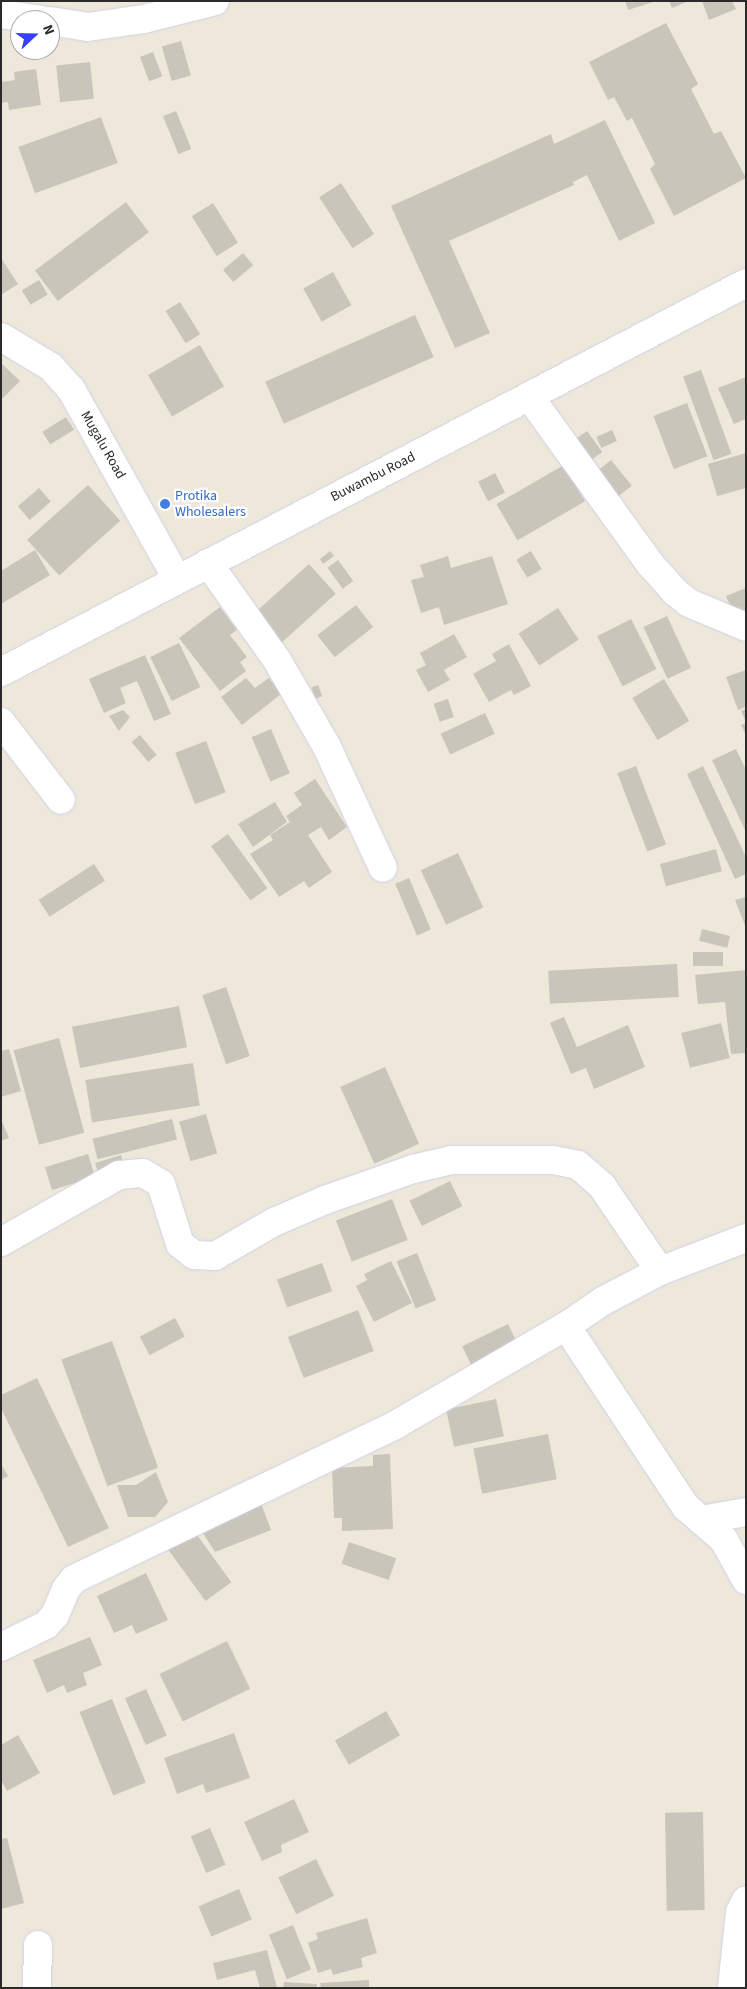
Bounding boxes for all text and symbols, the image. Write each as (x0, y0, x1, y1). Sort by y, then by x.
north arrow (10, 10, 60, 60)
text: N (37, 22, 59, 38)
street label: Mugalu Road (77, 408, 129, 482)
street label: Buwambu Road (328, 448, 418, 506)
place label: Protika Wholesalers (175, 488, 246, 520)
marker: Protika Wholesalers (159, 498, 171, 510)

